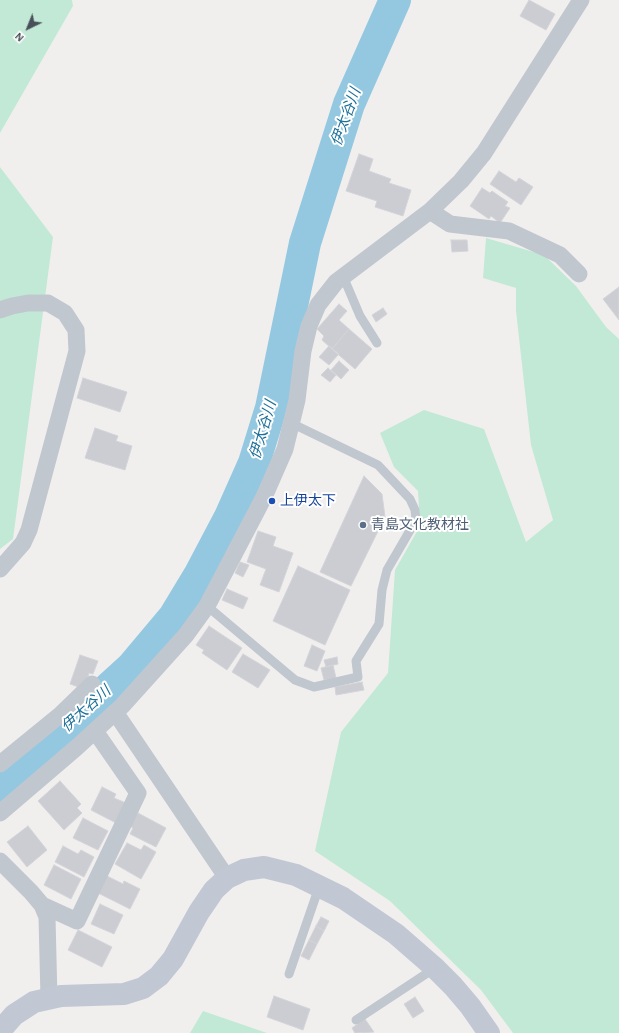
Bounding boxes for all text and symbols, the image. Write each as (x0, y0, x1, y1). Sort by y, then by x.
north arrow (8, 8, 48, 48)
text: N (13, 31, 26, 44)
water label: 伊太谷川 (327, 86, 365, 148)
water label: 伊太谷川 (246, 399, 280, 461)
place label: 上伊太下 (280, 493, 336, 509)
marker: 上伊太下 (267, 496, 277, 506)
place label: 青島文化教材社 (371, 517, 469, 533)
marker: 青島文化教材社 (358, 520, 368, 530)
water label: 伊太谷川 (58, 682, 114, 736)

